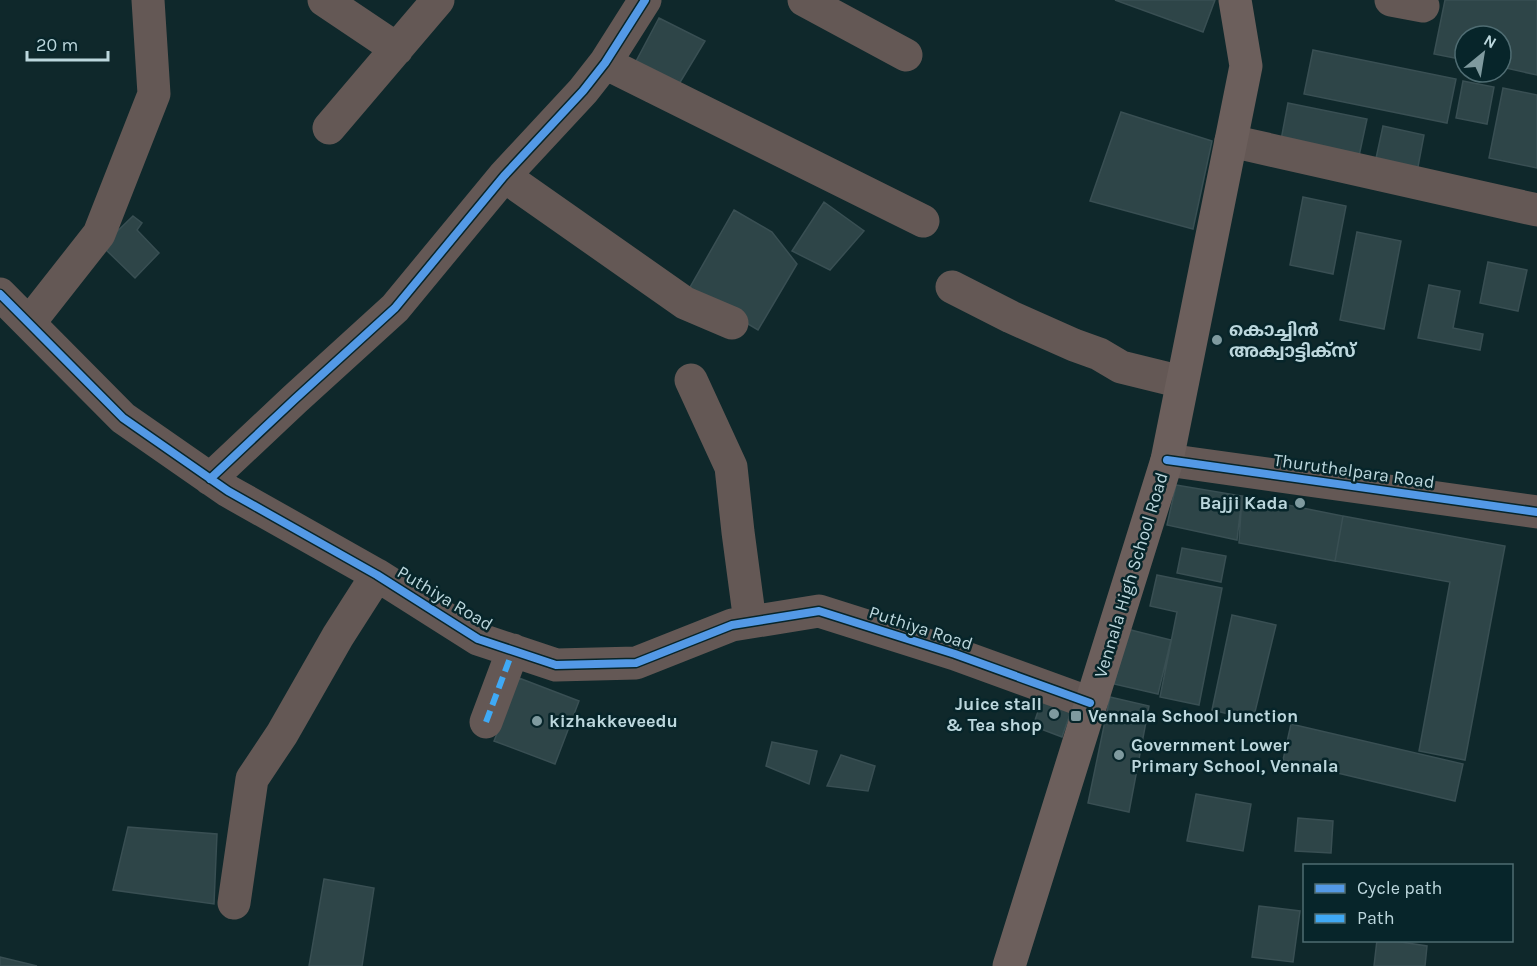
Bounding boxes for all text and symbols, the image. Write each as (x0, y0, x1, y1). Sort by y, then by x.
scale bar (27, 24, 108, 62)
north arrow (1453, 24, 1513, 84)
text: N (1481, 30, 1500, 53)
text: 20 m (36, 34, 78, 56)
place label: കൊച്ചിൻ അക്വാട്ടിക്സ് (1229, 319, 1358, 362)
marker: കൊച്ചിൻ അക്വാട്ടിക്സ് (1210, 333, 1224, 347)
street label: Thuruthelpara Road (1272, 449, 1436, 493)
street label: Vennala High School Road (1089, 470, 1173, 680)
place label: Bajji Kada (1199, 492, 1288, 514)
marker: Bajji Kada (1293, 496, 1307, 510)
street label: Puthiya Road (393, 561, 497, 635)
street label: Puthiya Road (866, 601, 976, 655)
place label: Juice stall & Tea shop (946, 693, 1042, 736)
place label: Vennala School Junction (1088, 705, 1298, 727)
marker: Juice stall & Tea shop (1047, 707, 1061, 721)
marker: Vennala School Junction (1069, 709, 1083, 723)
place label: kizhakkeveedu (549, 710, 678, 732)
marker: kizhakkeveedu (530, 714, 544, 728)
place label: Government Lower Primary School, Vennala (1131, 734, 1339, 777)
marker: Government Lower Primary School, Vennala (1112, 748, 1126, 762)
legend (1303, 864, 1513, 942)
text: Cycle path (1357, 877, 1442, 899)
text: Path (1357, 907, 1395, 929)

